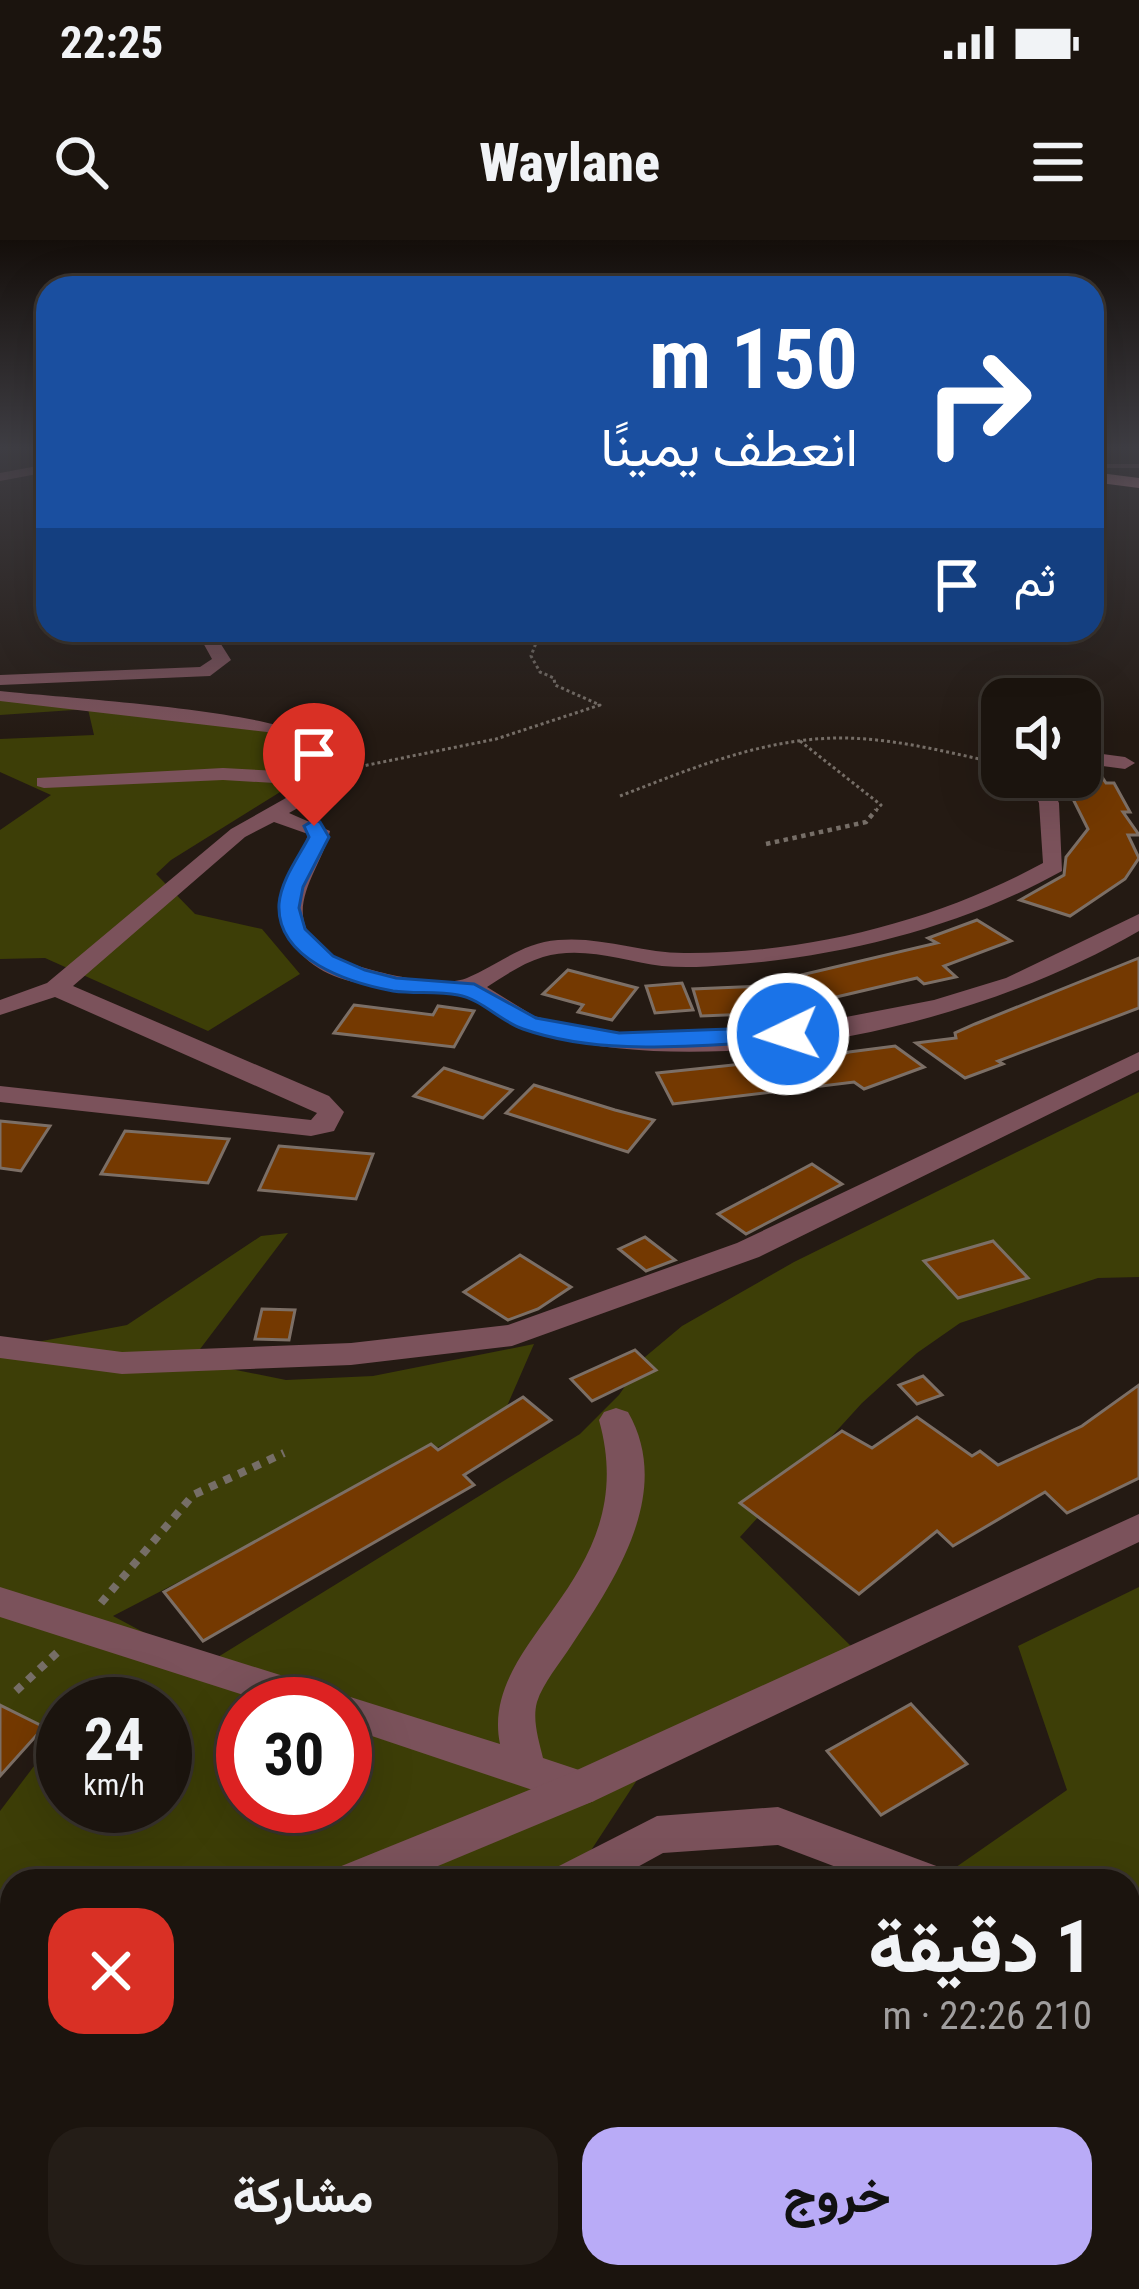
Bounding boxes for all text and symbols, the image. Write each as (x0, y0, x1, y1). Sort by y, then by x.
text: 22:25 (60, 16, 163, 69)
icon: search (48, 129, 114, 195)
icon: menu (1025, 129, 1091, 195)
text: Waylane (479, 131, 660, 194)
text: 150 m (649, 310, 858, 409)
icon: right (900, 324, 1056, 480)
text: انعطف يمينًا (600, 416, 858, 479)
icon: arrive (924, 552, 990, 618)
text: ثم (1014, 554, 1056, 607)
map controls (981, 678, 1101, 798)
button: sound (981, 678, 1101, 798)
pin (263, 703, 365, 826)
icon: arrive (281, 721, 347, 787)
position arrow (725, 971, 851, 1097)
speed limit sign: 30 (216, 1677, 372, 1833)
text: 24 (84, 1704, 144, 1775)
text: km/h (83, 1767, 145, 1802)
text: 1 دقيقة (868, 1905, 1092, 1990)
button: close (48, 1908, 174, 2034)
text: 210 m · 22:26 (882, 1993, 1092, 2039)
button: مشاركة (48, 2127, 558, 2265)
button: خروج (582, 2127, 1092, 2265)

